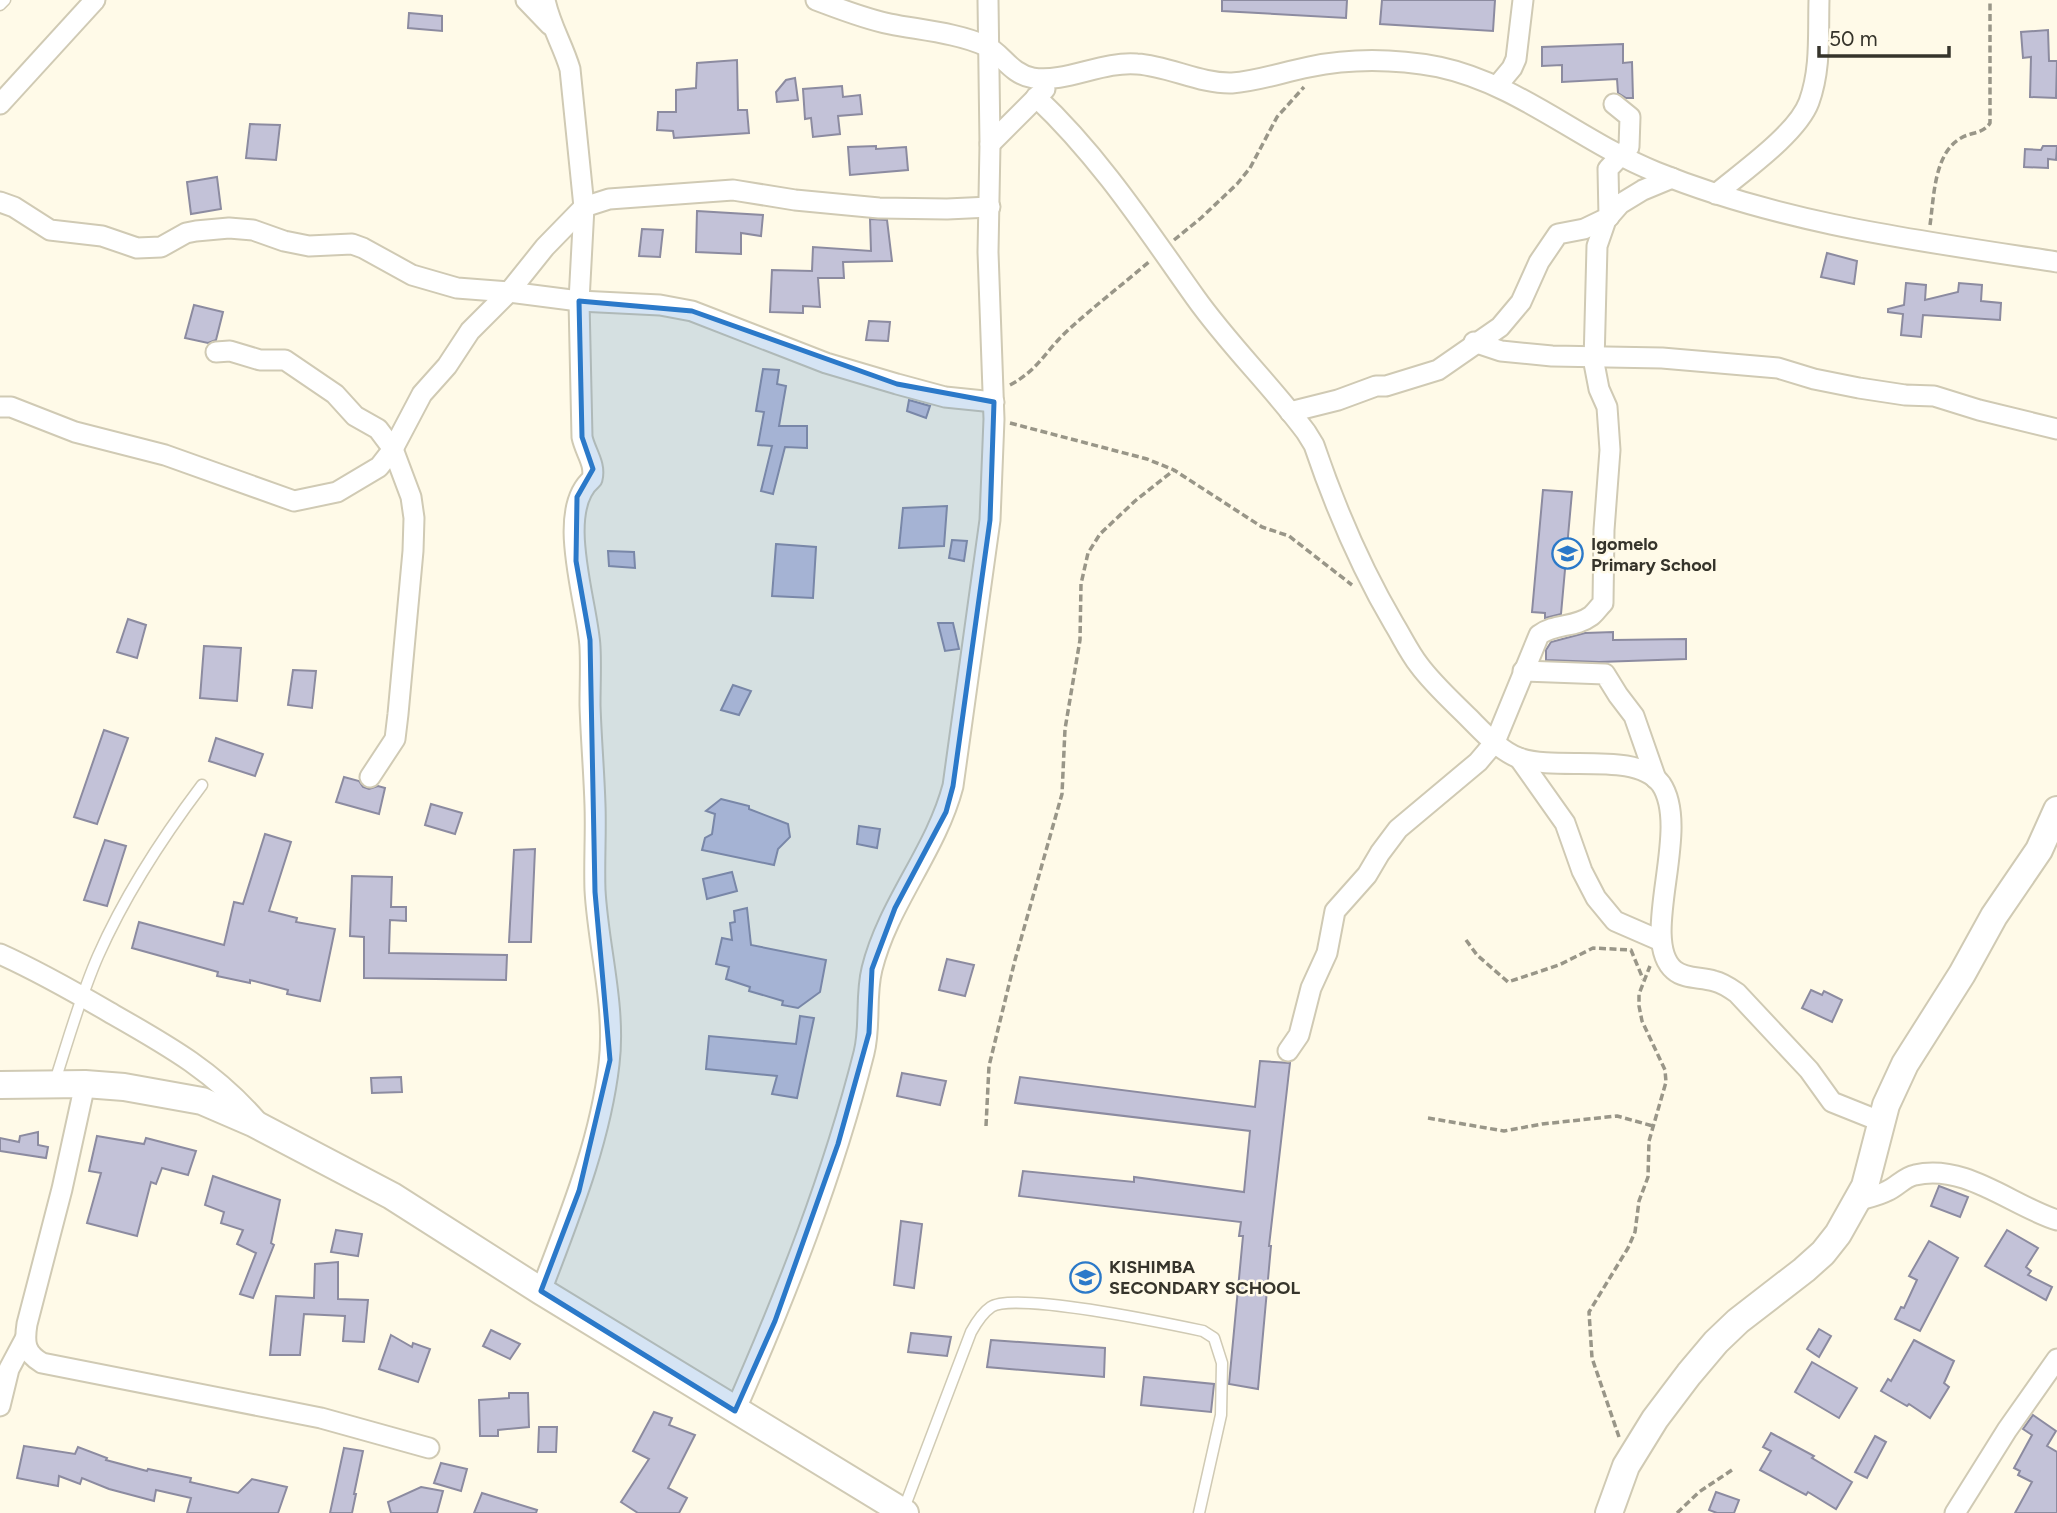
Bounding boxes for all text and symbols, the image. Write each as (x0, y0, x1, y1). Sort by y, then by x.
scale bar (1819, 14, 1948, 58)
text: 50 m (1829, 26, 1878, 51)
place label: Igomelo Primary School (1591, 533, 1716, 576)
school or university icon: Igomelo Primary School (1551, 537, 1585, 571)
place label: KISHIMBA SECONDARY SCHOOL (1109, 1256, 1300, 1299)
school or university icon: KISHIMBA SECONDARY SCHOOL (1069, 1260, 1103, 1294)

